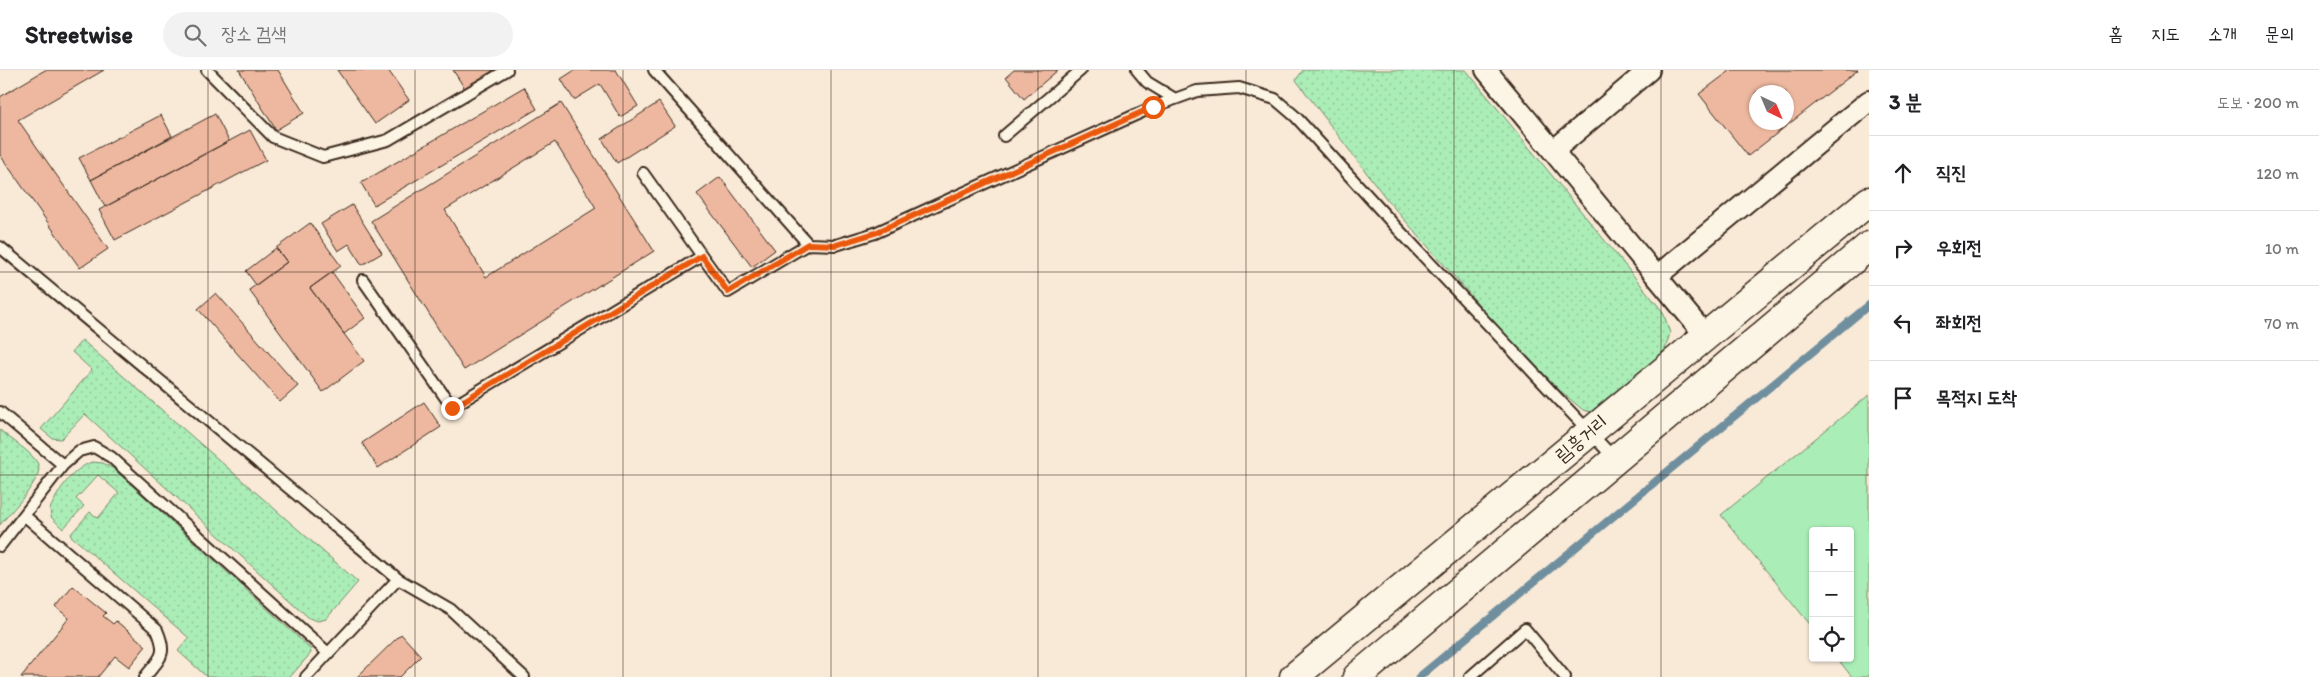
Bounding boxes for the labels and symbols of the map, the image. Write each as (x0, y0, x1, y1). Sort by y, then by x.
north arrow (1749, 85, 1794, 130)
route start (1142, 96, 1165, 119)
route end (441, 397, 464, 420)
street label: 림흥거리 (1550, 410, 1612, 466)

